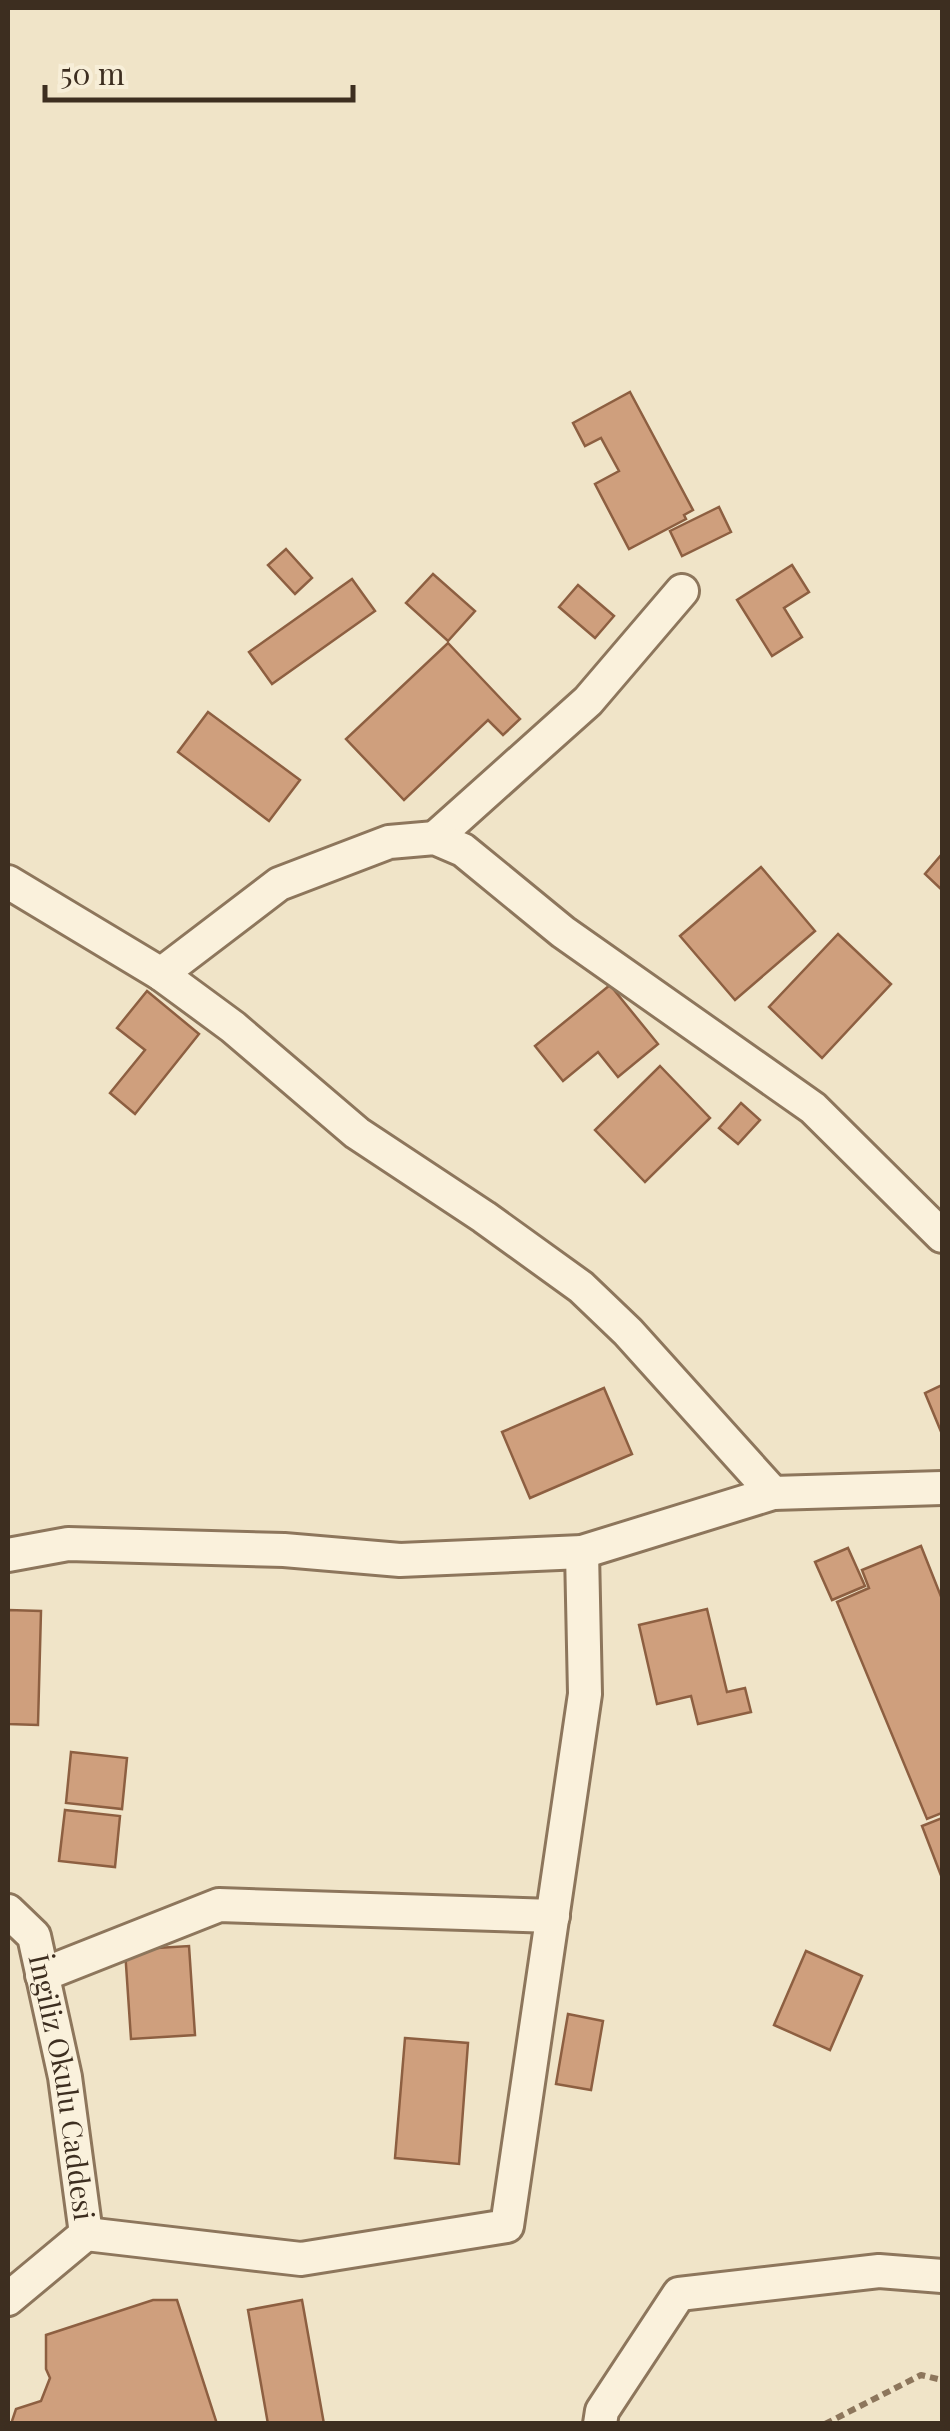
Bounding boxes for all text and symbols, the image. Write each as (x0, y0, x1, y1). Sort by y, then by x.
scale bar (45, 40, 352, 102)
text: 50 m (60, 53, 125, 93)
street label: İngiliz Okulu Caddesi (22, 1950, 104, 2222)

